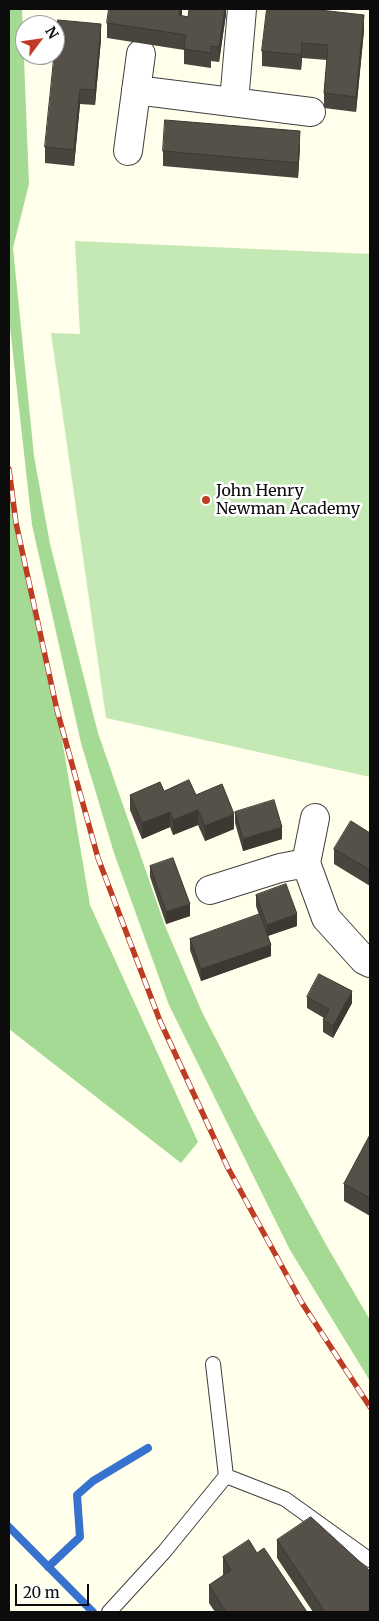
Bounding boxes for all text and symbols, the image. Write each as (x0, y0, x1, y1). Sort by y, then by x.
north arrow (15, 15, 65, 65)
text: N (41, 23, 63, 42)
place label: John Henry Newman Academy (216, 481, 360, 519)
marker: John Henry Newman Academy (200, 494, 212, 506)
scale bar (18, 1574, 91, 1606)
text: 20 m (23, 1583, 60, 1602)

